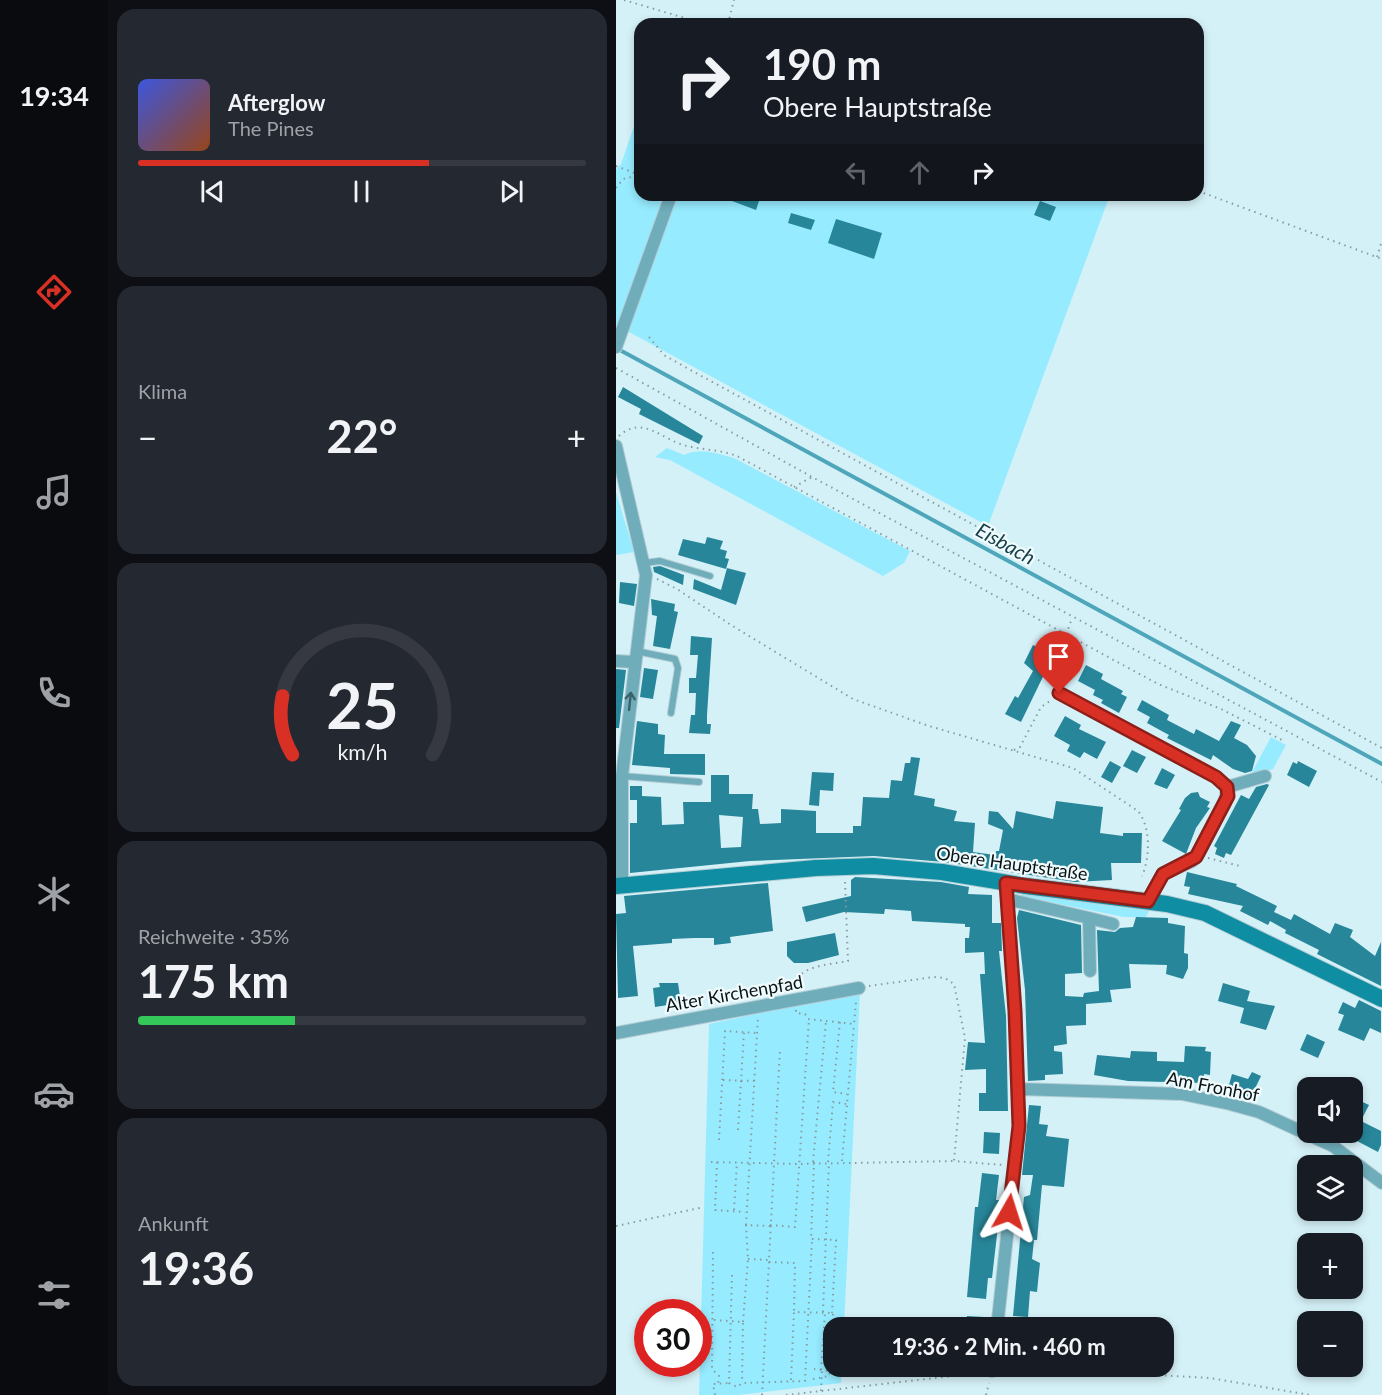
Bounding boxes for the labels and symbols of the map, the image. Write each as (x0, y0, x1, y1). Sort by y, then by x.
water label: Eisbach (972, 517, 1040, 569)
pin (1033, 631, 1084, 693)
one-way arrow (625, 691, 636, 711)
street label: Obere Hauptstraße (935, 841, 1089, 885)
street label: Alter Kirchenpfad (664, 970, 804, 1016)
street label: Am Fronhof (1165, 1066, 1262, 1106)
position arrow (977, 1180, 1041, 1244)
speed limit sign: 30 (634, 1299, 712, 1377)

